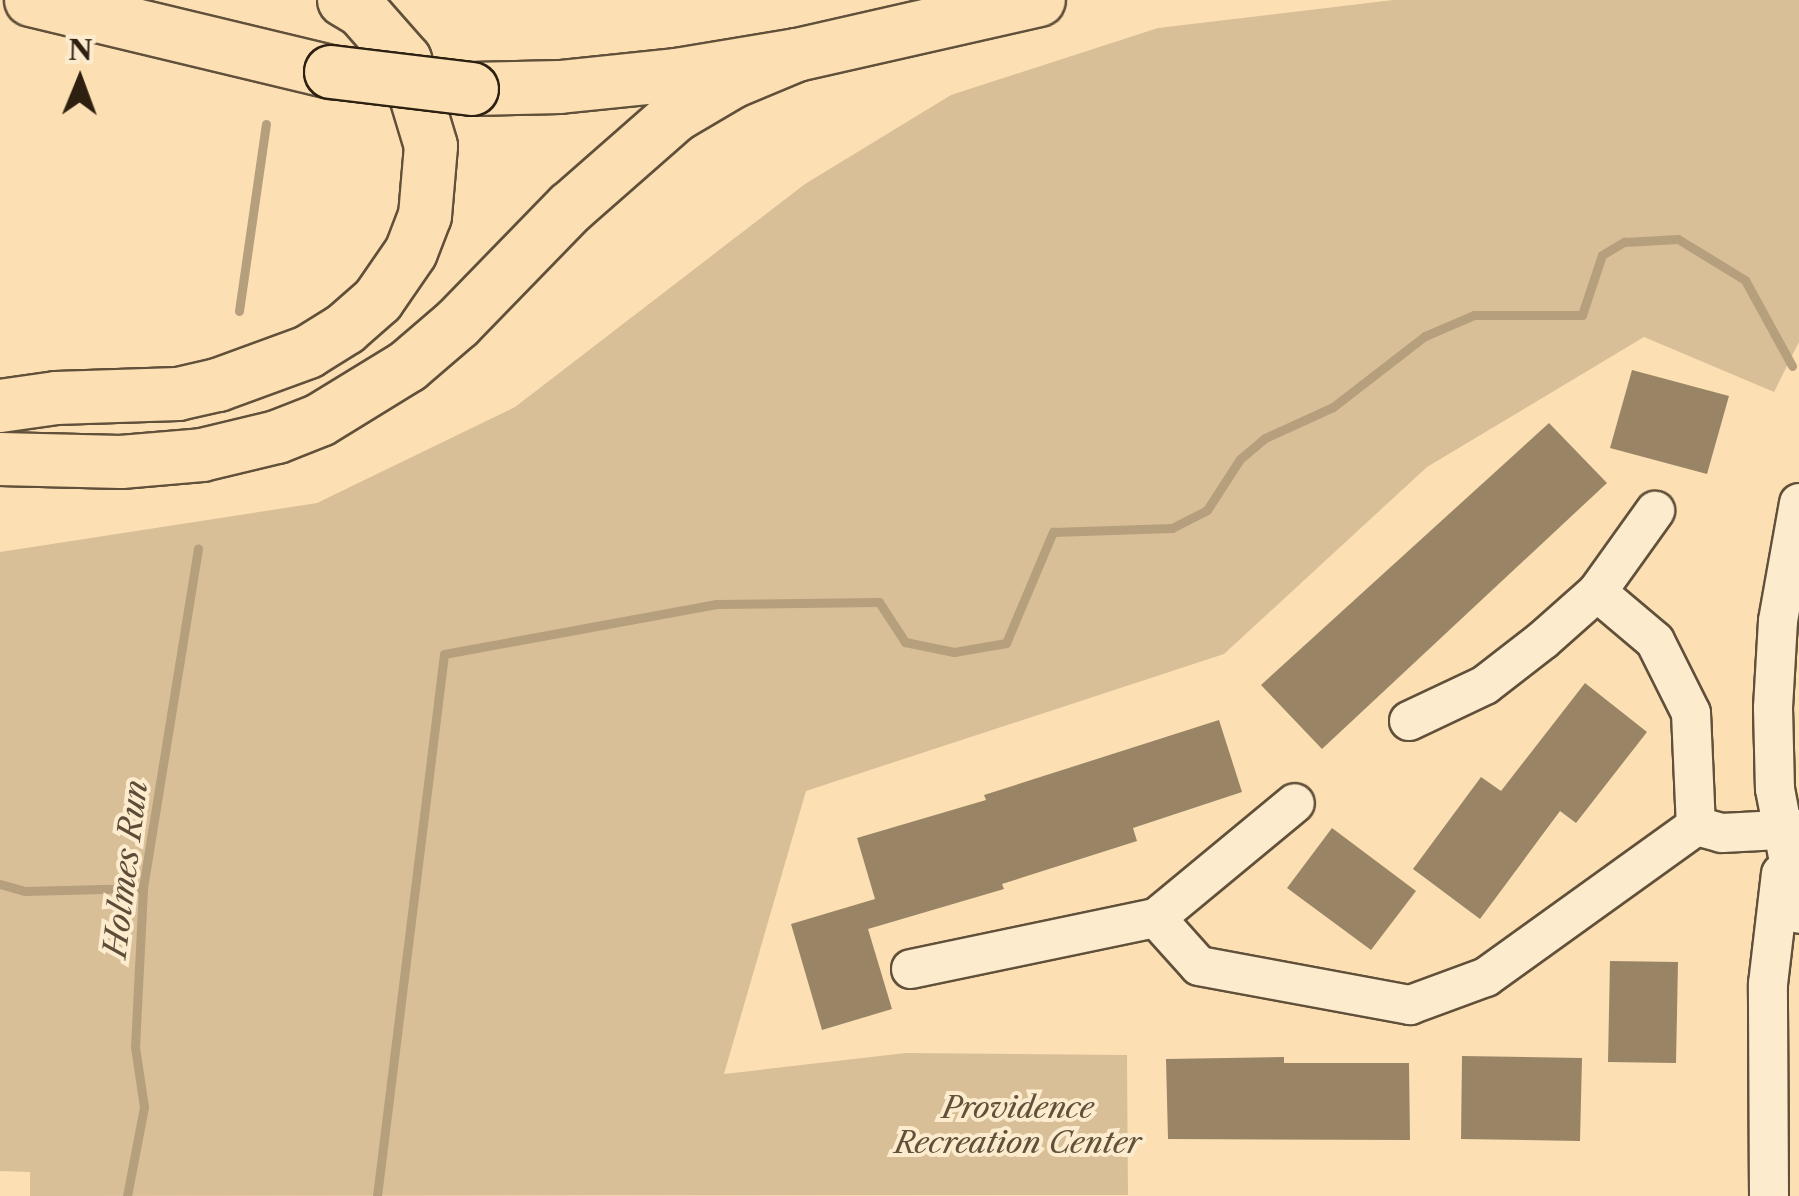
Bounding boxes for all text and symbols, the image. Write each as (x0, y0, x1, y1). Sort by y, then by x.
north arrow (30, 30, 130, 130)
text: N (68, 33, 93, 67)
water label: Holmes Run (96, 778, 156, 960)
park label: Providence Recreation Center (894, 1090, 1142, 1160)

